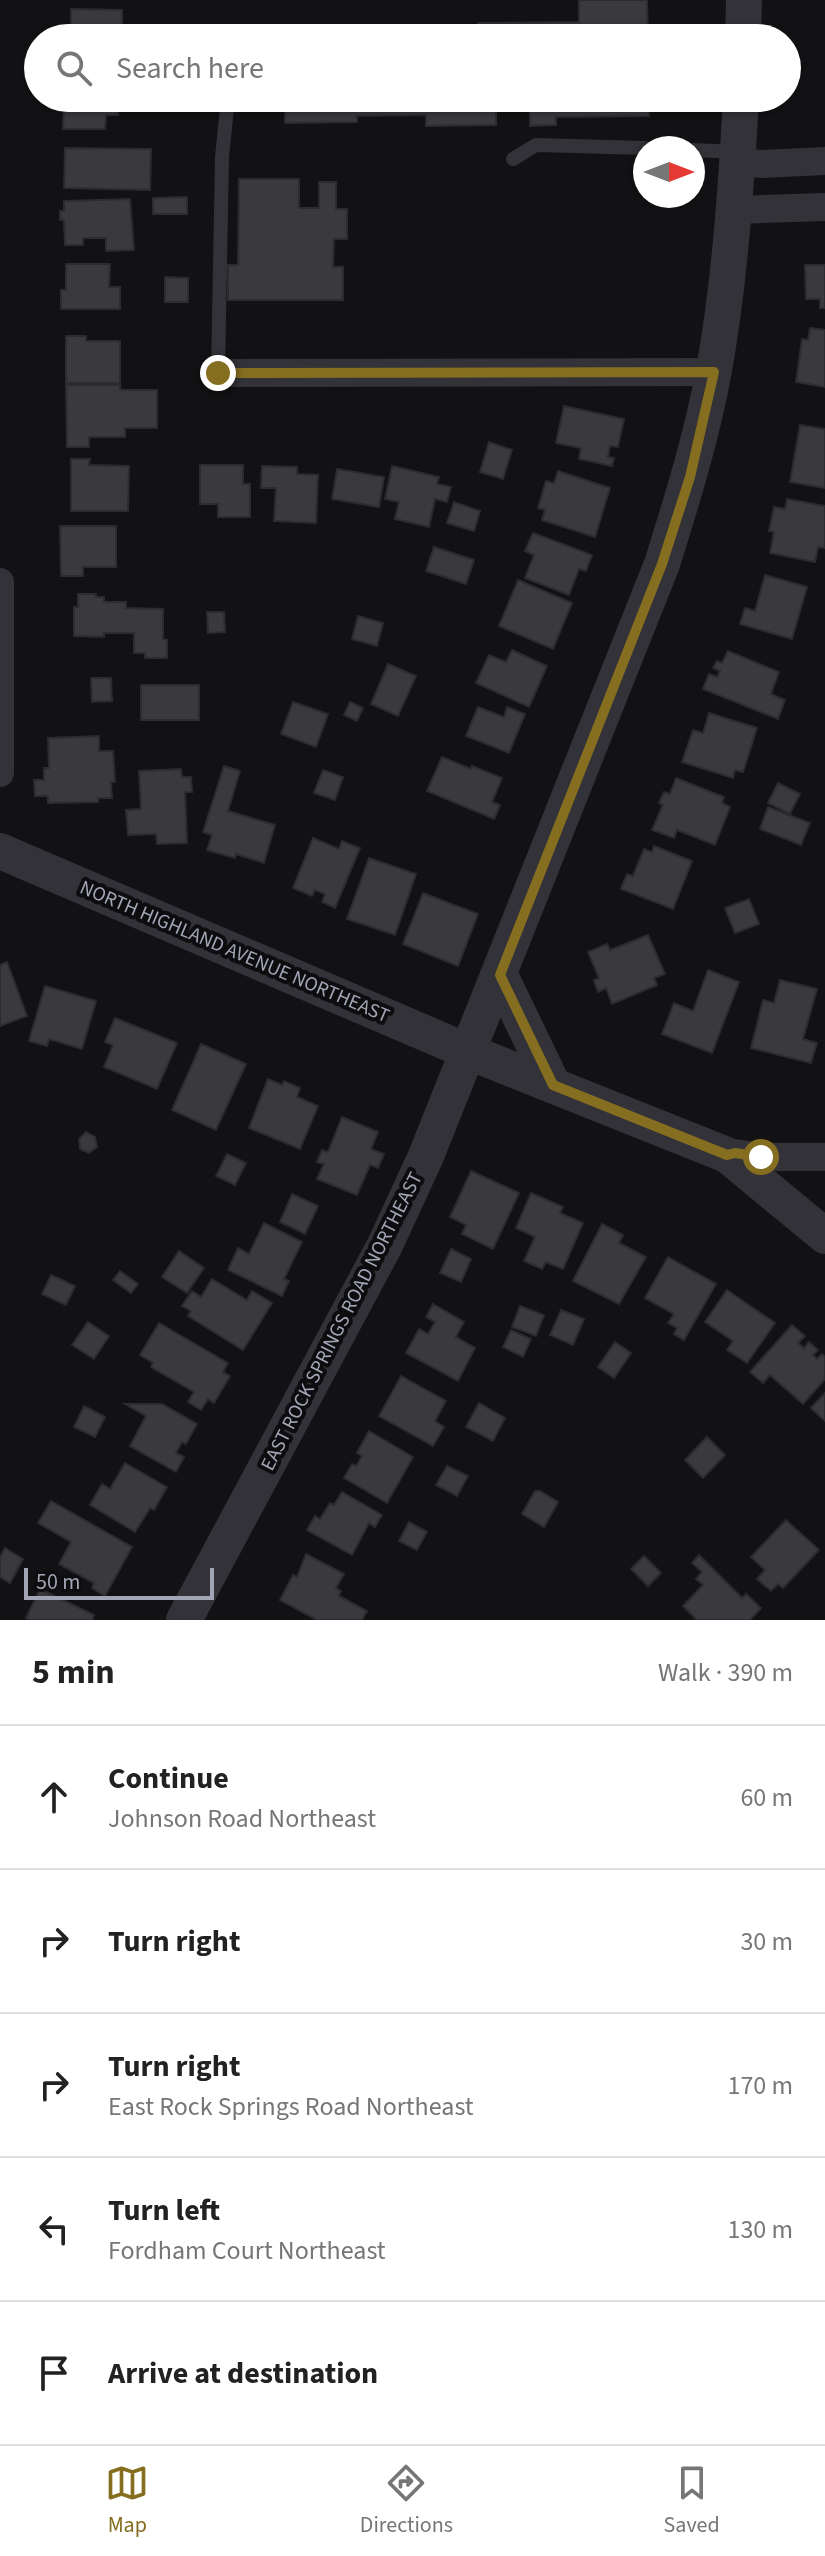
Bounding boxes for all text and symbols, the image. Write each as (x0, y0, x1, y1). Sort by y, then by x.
search box (24, 24, 801, 112)
icon: search (52, 46, 96, 90)
text: Search here (116, 47, 264, 90)
north arrow (633, 136, 705, 208)
route end (200, 355, 236, 391)
street label: NORTH HIGHLAND AVENUE NORTHEAST (75, 874, 394, 1030)
route start (743, 1139, 779, 1175)
street label: EAST ROCK SPRINGS ROAD NORTHEAST (254, 1167, 430, 1476)
scale bar (24, 1564, 214, 1600)
text: 50 m (36, 1566, 81, 1598)
text: 5 min (32, 1648, 115, 1697)
text: Walk · 390 m (658, 1654, 793, 1691)
text: Continue (108, 1757, 229, 1800)
icon: ahead (32, 1775, 76, 1819)
text: 60 m (740, 1779, 793, 1816)
text: Johnson Road Northeast (108, 1800, 376, 1837)
icon: right (32, 1919, 76, 1963)
text: Turn right (108, 1920, 240, 1963)
text: 30 m (740, 1923, 793, 1960)
text: Turn right (108, 2045, 240, 2088)
icon: right (32, 2063, 76, 2107)
text: 170 m (727, 2067, 793, 2104)
text: East Rock Springs Road Northeast (108, 2088, 474, 2125)
text: Turn left (108, 2189, 220, 2232)
icon: left (32, 2207, 76, 2251)
text: 130 m (727, 2211, 793, 2248)
text: Fordham Court Northeast (108, 2232, 386, 2269)
icon: arrive (32, 2351, 76, 2395)
text: Arrive at destination (108, 2352, 378, 2395)
tab: Map (105, 2461, 149, 2541)
tab: Directions (360, 2461, 453, 2541)
tab: Saved (664, 2461, 720, 2541)

